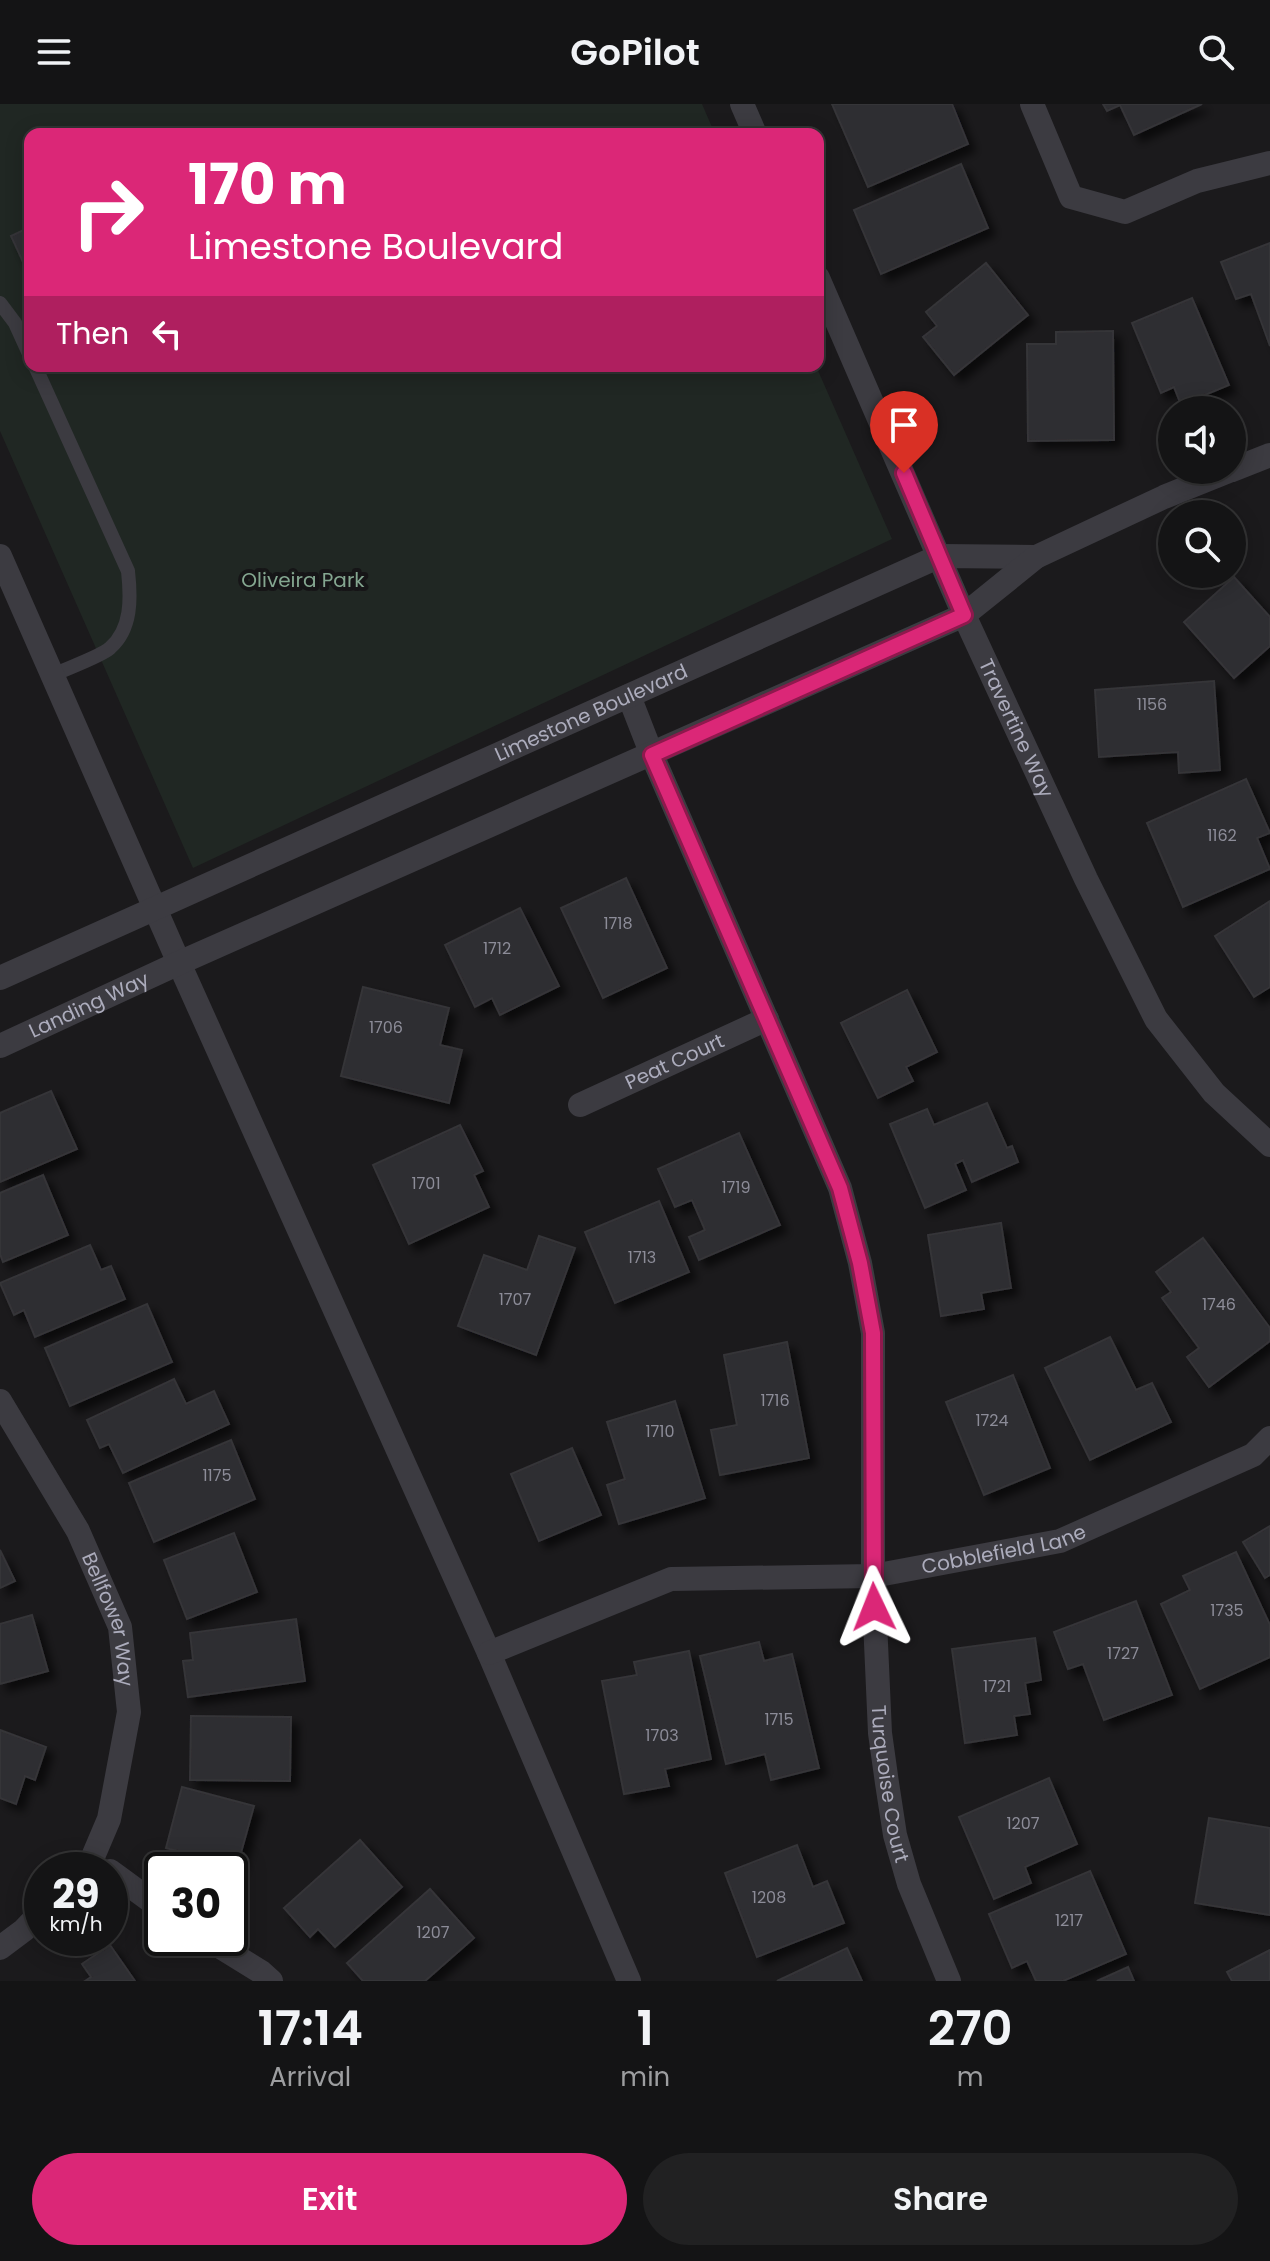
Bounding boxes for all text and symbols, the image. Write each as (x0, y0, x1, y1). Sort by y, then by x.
text: GoPilot (570, 27, 700, 78)
icon: menu (32, 30, 76, 74)
icon: search (1194, 30, 1238, 74)
text: 170 m (188, 145, 347, 224)
icon: right (56, 160, 160, 264)
text: Limestone Boulevard (188, 221, 563, 272)
text: Then (56, 312, 129, 355)
icon: left (145, 312, 189, 356)
pin (870, 391, 938, 473)
map controls (1158, 396, 1246, 588)
button: sound (1158, 396, 1246, 484)
icon: arrive (882, 403, 926, 447)
button: search (1158, 500, 1246, 588)
park label: Oliveira Park (241, 566, 365, 594)
street label: Travertine Way (972, 654, 1061, 802)
street label: Limestone Boulevard (490, 657, 692, 768)
house number: 1156 (1137, 693, 1167, 716)
house number: 1162 (1207, 824, 1237, 847)
house number: 1718 (603, 912, 633, 935)
house number: 1712 (483, 937, 511, 960)
street label: Landing Way (24, 965, 154, 1045)
house number: 1706 (369, 1016, 403, 1039)
street label: Peat Court (620, 1027, 728, 1096)
house number: 1701 (411, 1172, 441, 1195)
house number: 1719 (721, 1176, 751, 1199)
house number: 1713 (628, 1246, 656, 1269)
house number: 1707 (499, 1288, 532, 1311)
house number: 1746 (1202, 1293, 1236, 1316)
house number: 1716 (760, 1389, 790, 1412)
house number: 1724 (975, 1409, 1009, 1432)
house number: 1710 (645, 1420, 675, 1443)
house number: 1175 (202, 1464, 232, 1487)
street label: Cobblefield Lane (919, 1517, 1090, 1581)
street label: Bellfower Way (75, 1548, 140, 1688)
position arrow (832, 1565, 916, 1649)
house number: 1735 (1210, 1599, 1244, 1622)
house number: 1727 (1107, 1642, 1139, 1665)
house number: 1721 (983, 1675, 1011, 1698)
street label: Turquoise Court (865, 1704, 916, 1866)
house number: 1715 (764, 1708, 794, 1731)
house number: 1703 (645, 1724, 679, 1747)
house number: 1207 (1006, 1812, 1040, 1835)
speed limit sign: 30 (144, 1852, 248, 1956)
text: 29 (52, 1866, 100, 1922)
house number: 1208 (752, 1886, 786, 1909)
house number: 1217 (1055, 1909, 1083, 1932)
text: km/h (49, 1910, 103, 1938)
house number: 1207 (416, 1921, 450, 1944)
text: 17:14 (257, 1995, 363, 2062)
text: 1 (637, 1995, 654, 2062)
text: 270 (928, 1995, 1013, 2062)
text: Arrival (269, 2059, 351, 2095)
text: min (620, 2059, 670, 2095)
text: m (957, 2059, 983, 2095)
button: Exit (32, 2153, 627, 2245)
button: Share (643, 2153, 1238, 2245)

